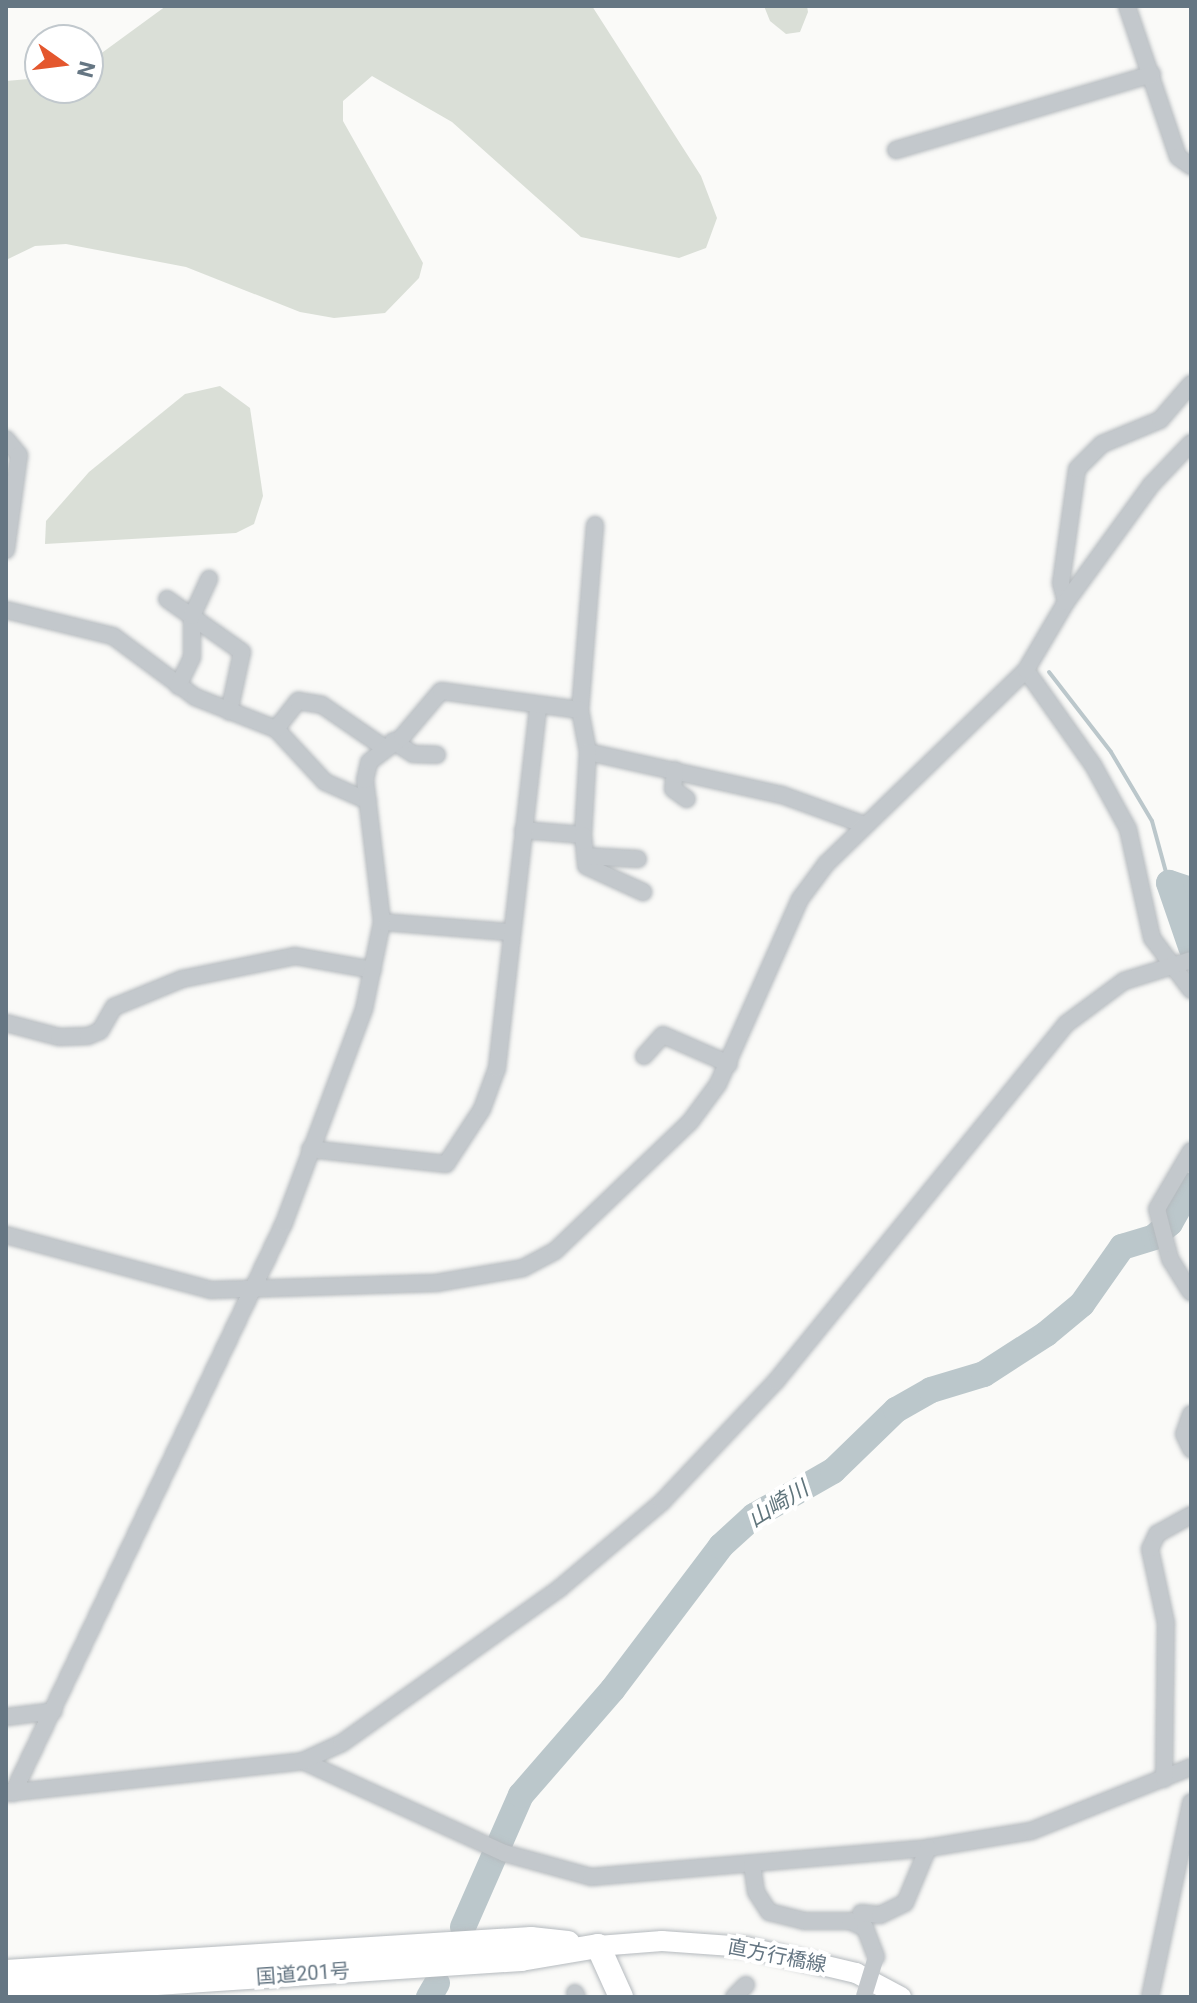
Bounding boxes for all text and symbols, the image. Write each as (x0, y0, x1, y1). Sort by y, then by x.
north arrow (24, 24, 104, 104)
text: N (72, 59, 100, 80)
water label: 山崎川 (743, 1475, 813, 1533)
street label: 直方行橋線 (726, 1935, 828, 1977)
street label: 国道201号 (255, 1959, 351, 1989)

